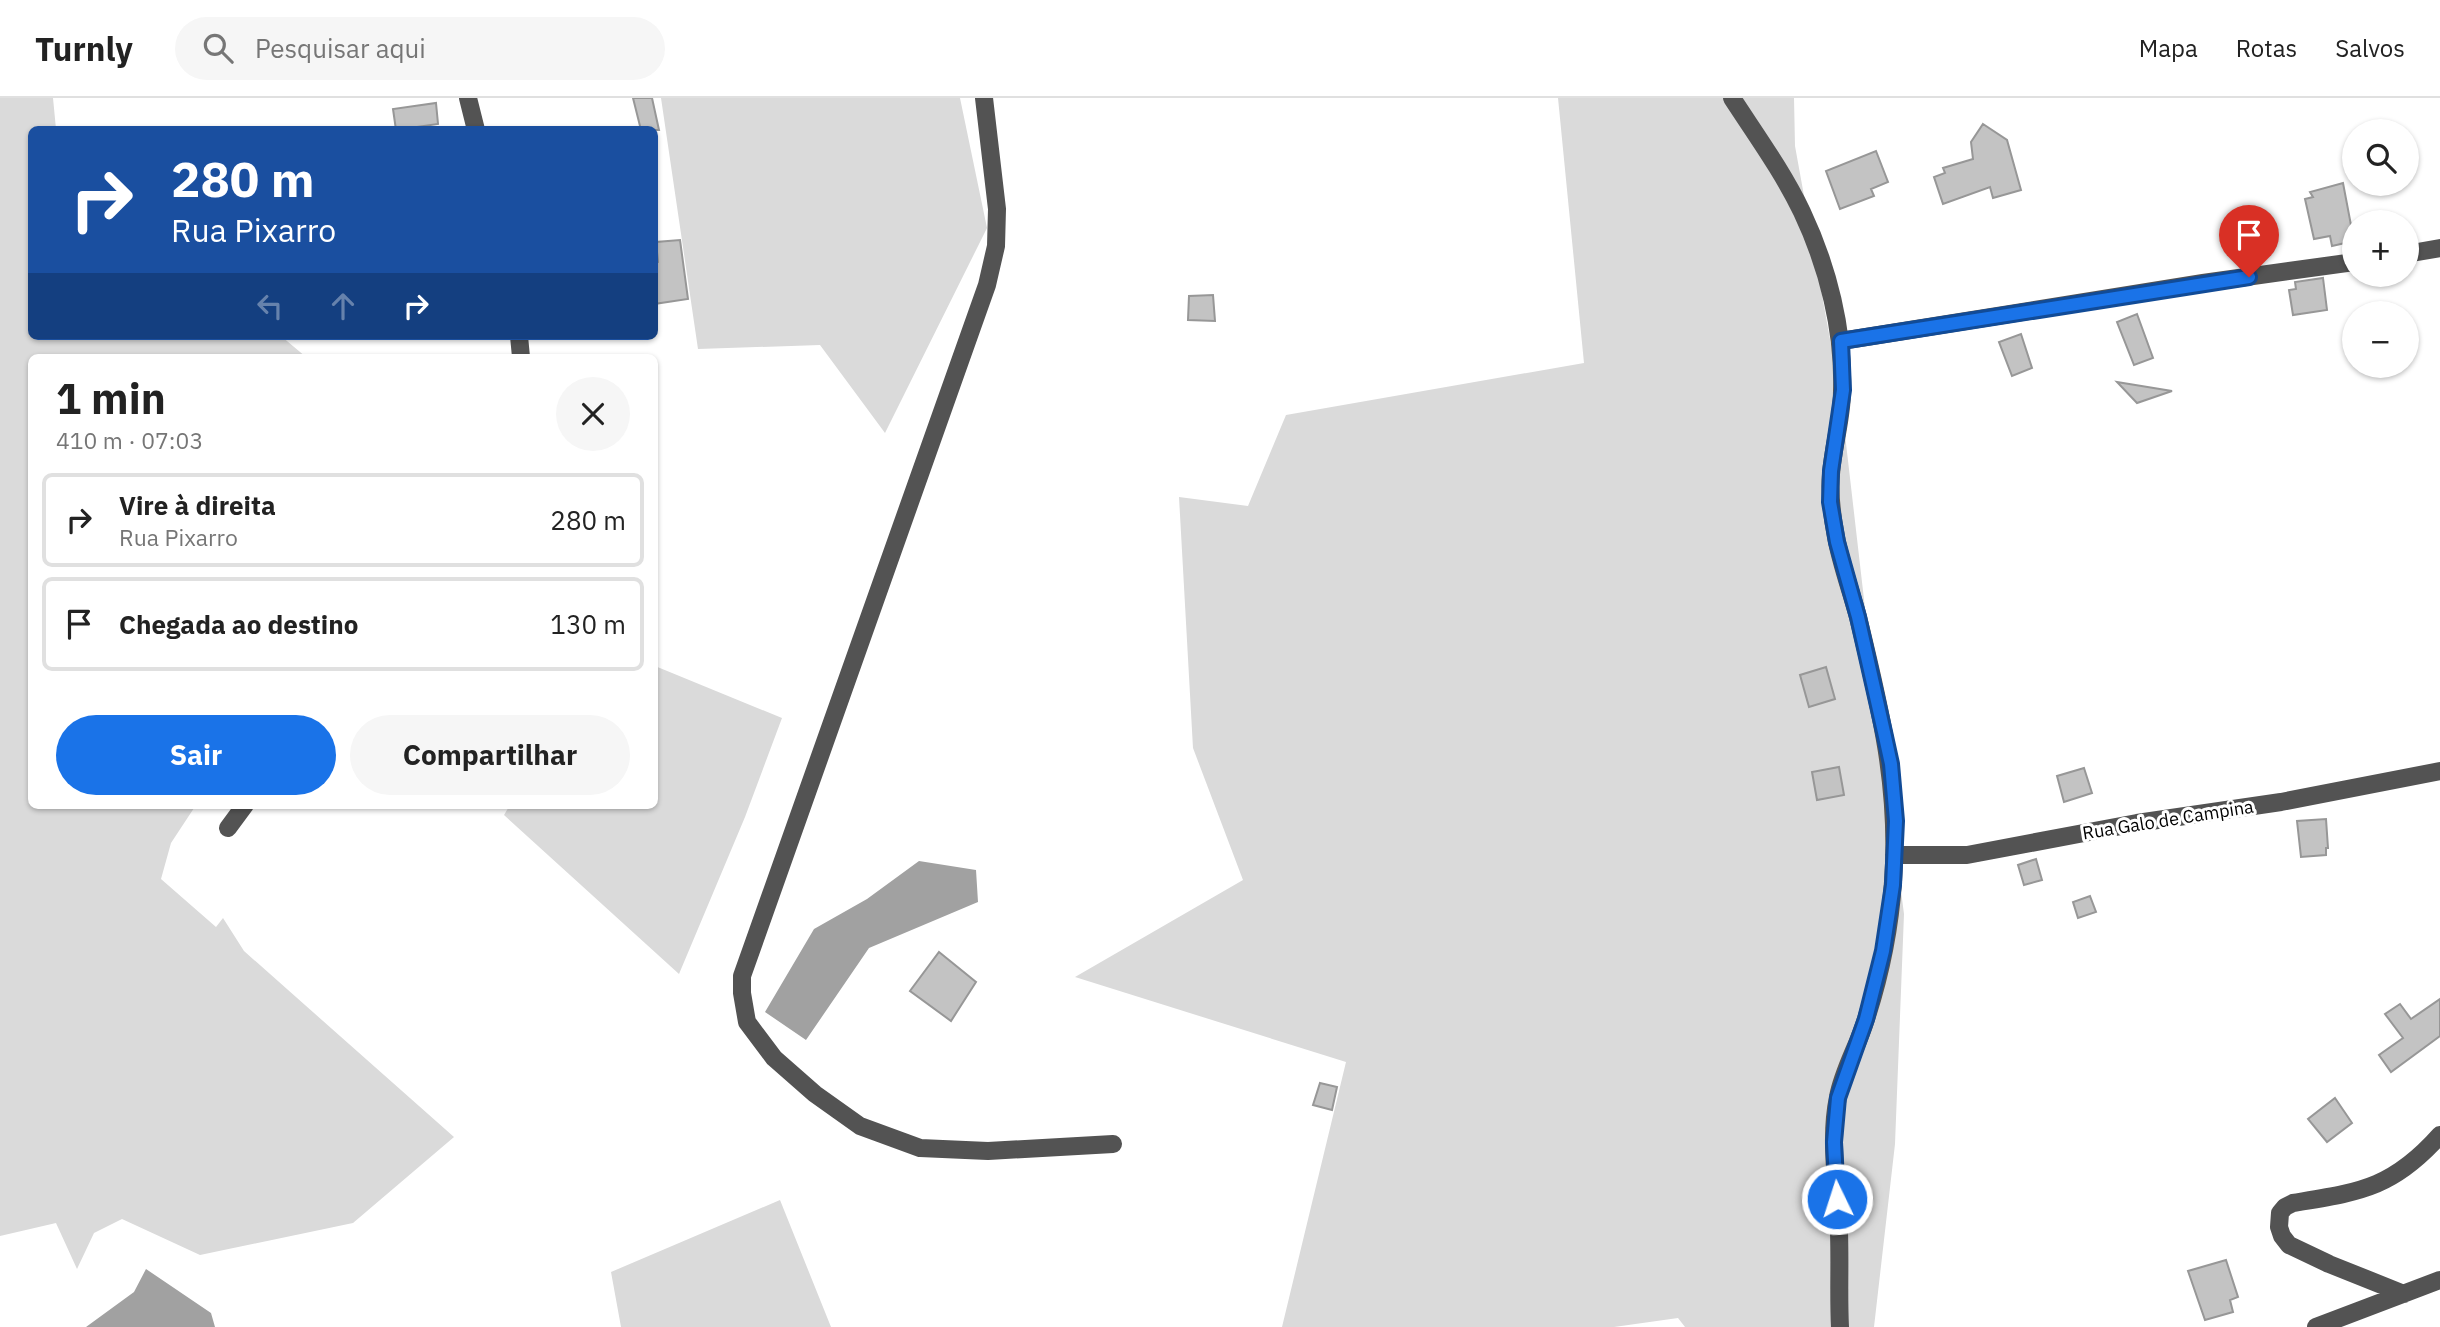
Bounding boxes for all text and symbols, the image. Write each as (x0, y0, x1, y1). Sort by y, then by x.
search box (175, 17, 665, 80)
text: Turnly (35, 27, 133, 70)
icon: search (199, 29, 237, 67)
text: Pesquisar aqui (255, 31, 426, 65)
text: Mapa (2139, 32, 2198, 64)
text: Rotas (2236, 32, 2297, 64)
text: Salvos (2335, 32, 2405, 64)
map controls (2342, 119, 2419, 378)
button: search (2342, 119, 2419, 196)
text: 280 m (171, 147, 315, 210)
icon: right (56, 154, 147, 245)
pin (2219, 205, 2279, 277)
text: Rua Pixarro (171, 209, 336, 251)
button: + (2342, 210, 2419, 287)
icon: arrive (2230, 216, 2268, 254)
icon: left (251, 287, 289, 325)
icon: ahead (324, 287, 362, 325)
icon: right (397, 287, 435, 325)
button: − (2342, 301, 2419, 378)
text: 1 min (56, 371, 166, 426)
button: close (556, 377, 630, 451)
text: 410 m · 07:03 (56, 425, 203, 455)
text: Vire à direita (119, 488, 276, 522)
icon: right (60, 501, 98, 539)
text: 280 m (550, 503, 626, 537)
text: Rua Pixarro (119, 522, 238, 552)
icon: arrive (60, 605, 98, 643)
text: Chegada ao destino (119, 607, 358, 641)
text: 130 m (550, 607, 626, 641)
button: Sair (56, 715, 336, 795)
button: Compartilhar (350, 715, 630, 795)
street label: Rua Galo de Campina (2081, 795, 2255, 844)
position arrow (1800, 1162, 1874, 1236)

